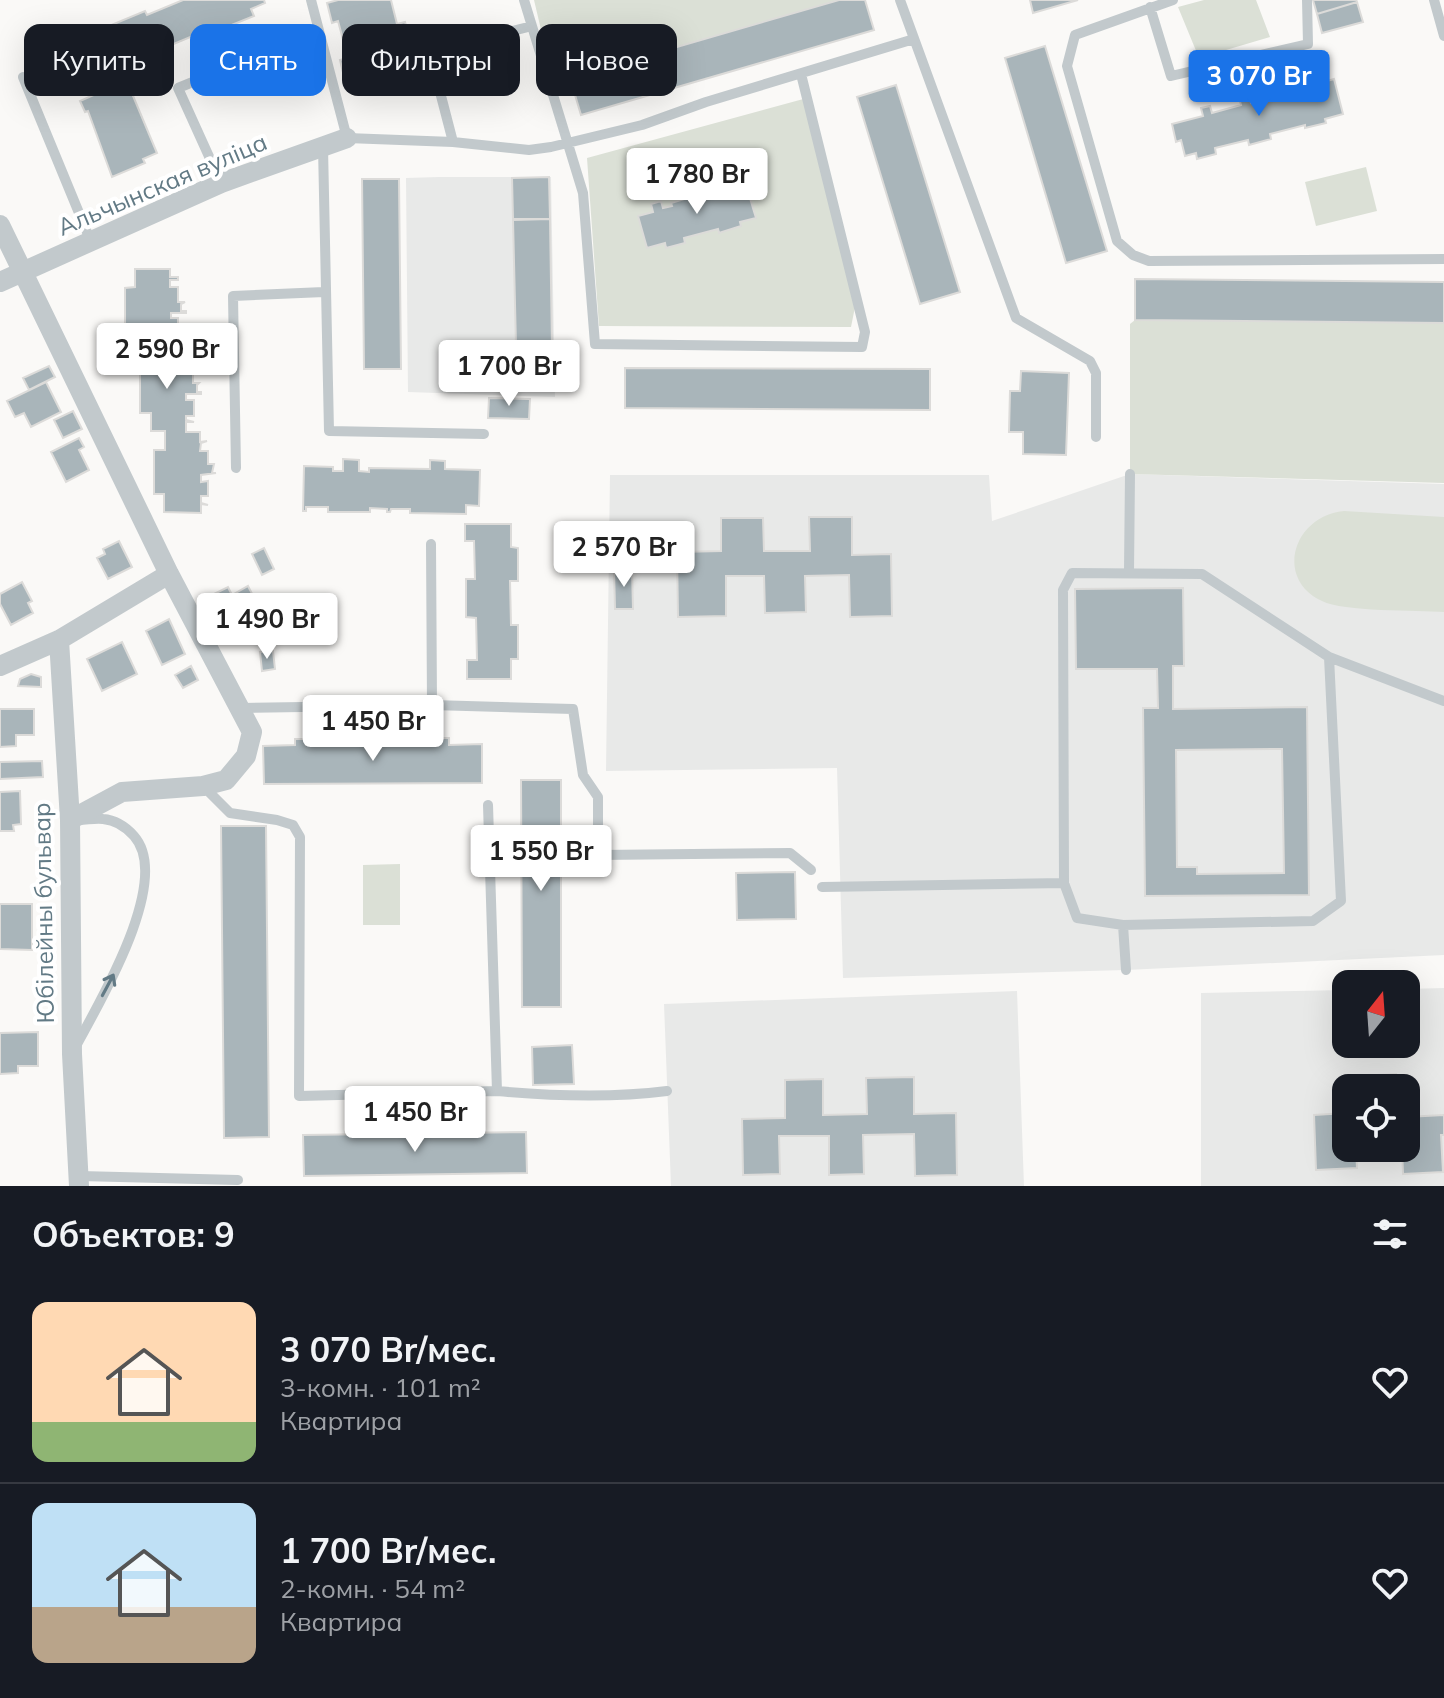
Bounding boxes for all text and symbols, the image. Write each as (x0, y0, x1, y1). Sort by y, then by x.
chip: Купить (24, 24, 174, 96)
chip: Снять (190, 24, 326, 96)
chip: Фильтры (342, 24, 520, 96)
chip: Новое (536, 24, 677, 96)
pin: 3 070 Br (1176, 50, 1342, 118)
text: 3 070 Br (1207, 59, 1311, 92)
street label: Альчынская вуліца (53, 126, 271, 242)
pin: 1 780 Br (614, 148, 780, 216)
text: 1 780 Br (645, 157, 749, 190)
pin: 2 590 Br (84, 323, 250, 391)
text: 2 590 Br (115, 332, 219, 365)
pin: 1 700 Br (426, 340, 592, 408)
text: 1 700 Br (457, 349, 561, 382)
pin: 2 570 Br (541, 521, 707, 589)
text: 2 570 Br (572, 530, 676, 563)
pin: 1 490 Br (184, 593, 350, 661)
text: 1 490 Br (215, 602, 319, 635)
pin: 1 450 Br (290, 695, 456, 763)
text: 1 450 Br (321, 704, 425, 737)
street label: Юбілейны бульвар (26, 802, 60, 1024)
pin: 1 550 Br (458, 825, 624, 893)
text: 1 550 Br (489, 834, 593, 867)
north arrow (1332, 970, 1420, 1058)
map controls (1332, 970, 1420, 1162)
one-way arrow (101, 974, 116, 998)
button: locate (1332, 1074, 1420, 1162)
pin: 1 450 Br (332, 1086, 498, 1154)
text: 1 450 Br (363, 1095, 467, 1128)
icon: filters (1368, 1212, 1412, 1256)
text: Объектов: 9 (32, 1213, 235, 1256)
text: 3 070 Br/мес. (280, 1328, 497, 1371)
icon: home (96, 1334, 192, 1430)
icon: heart (1368, 1360, 1412, 1404)
text: 3-комн. · 101 m² (280, 1371, 481, 1404)
text: Квартира (280, 1404, 402, 1437)
text: 1 700 Br/мес. (280, 1529, 497, 1572)
icon: home (96, 1535, 192, 1631)
icon: heart (1368, 1561, 1412, 1605)
text: 2-комн. · 54 m² (280, 1572, 465, 1605)
text: Квартира (280, 1605, 402, 1638)

